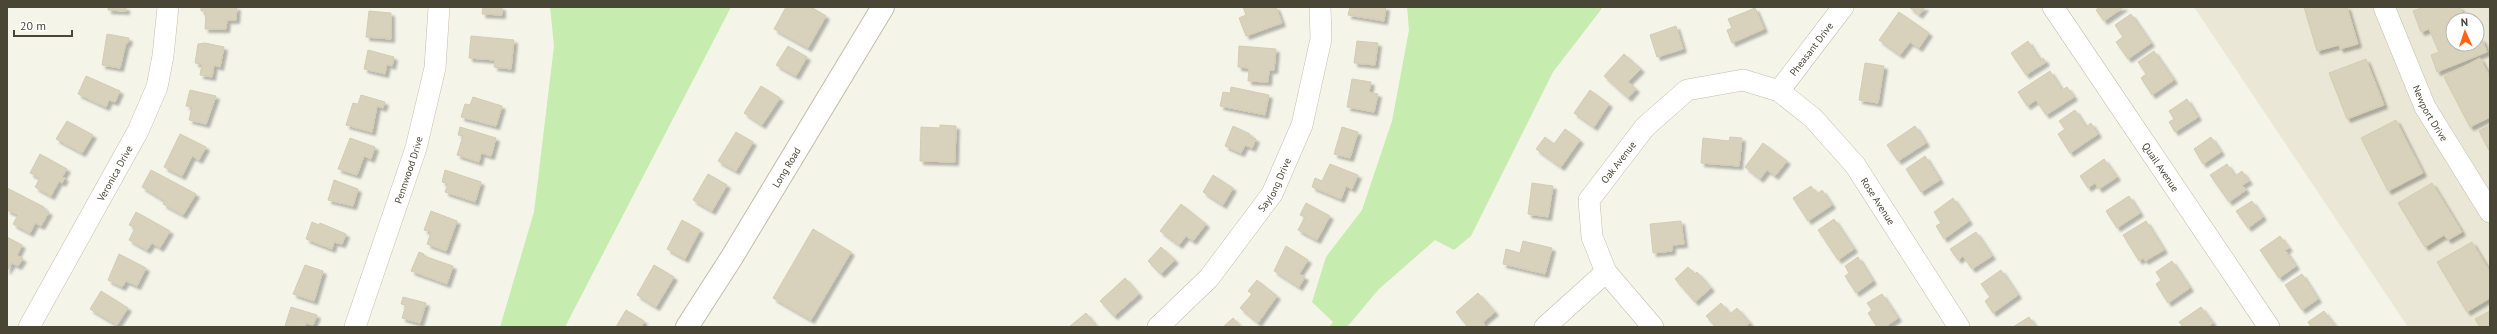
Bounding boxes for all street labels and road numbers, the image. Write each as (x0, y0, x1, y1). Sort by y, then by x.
street label: Pheasant Drive (1787, 20, 1836, 79)
street label: Newport Drive (2410, 83, 2451, 144)
street label: Pennwood Drive (392, 135, 426, 205)
street label: Oak Avenue (1598, 139, 1639, 186)
street label: Quail Avenue (2139, 140, 2182, 194)
street label: Veronica Drive (94, 143, 136, 204)
street label: Long Road (769, 145, 804, 190)
street label: Saylong Drive (1255, 156, 1294, 214)
street label: Rose Avenue (1858, 175, 1898, 228)

